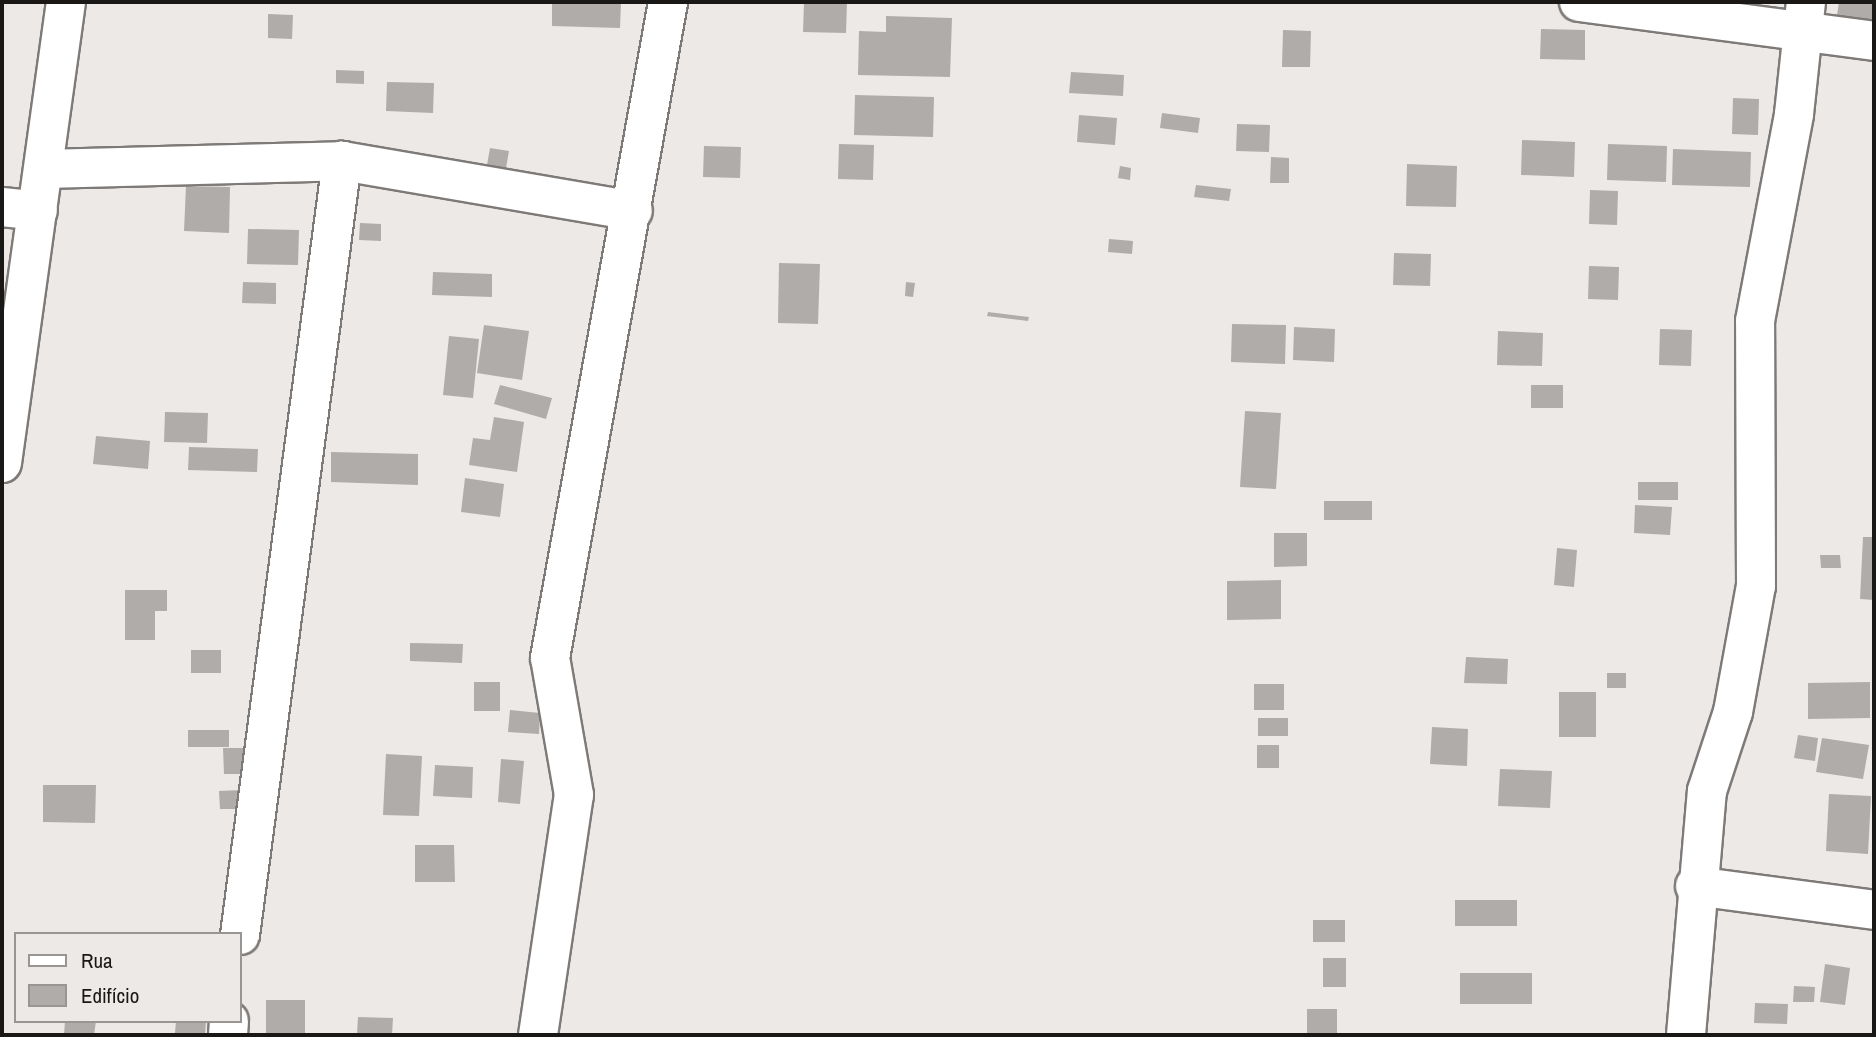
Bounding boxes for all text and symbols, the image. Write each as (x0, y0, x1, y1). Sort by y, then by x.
legend (14, 932, 242, 1023)
text: Rua (81, 946, 113, 975)
text: Edifício (81, 981, 139, 1010)

